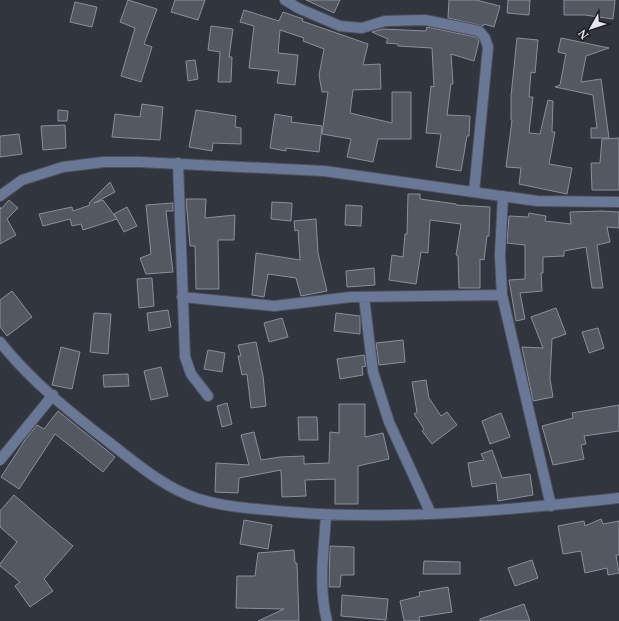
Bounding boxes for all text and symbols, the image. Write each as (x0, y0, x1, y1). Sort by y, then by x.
north arrow (571, 8, 611, 48)
text: N (574, 26, 591, 43)

